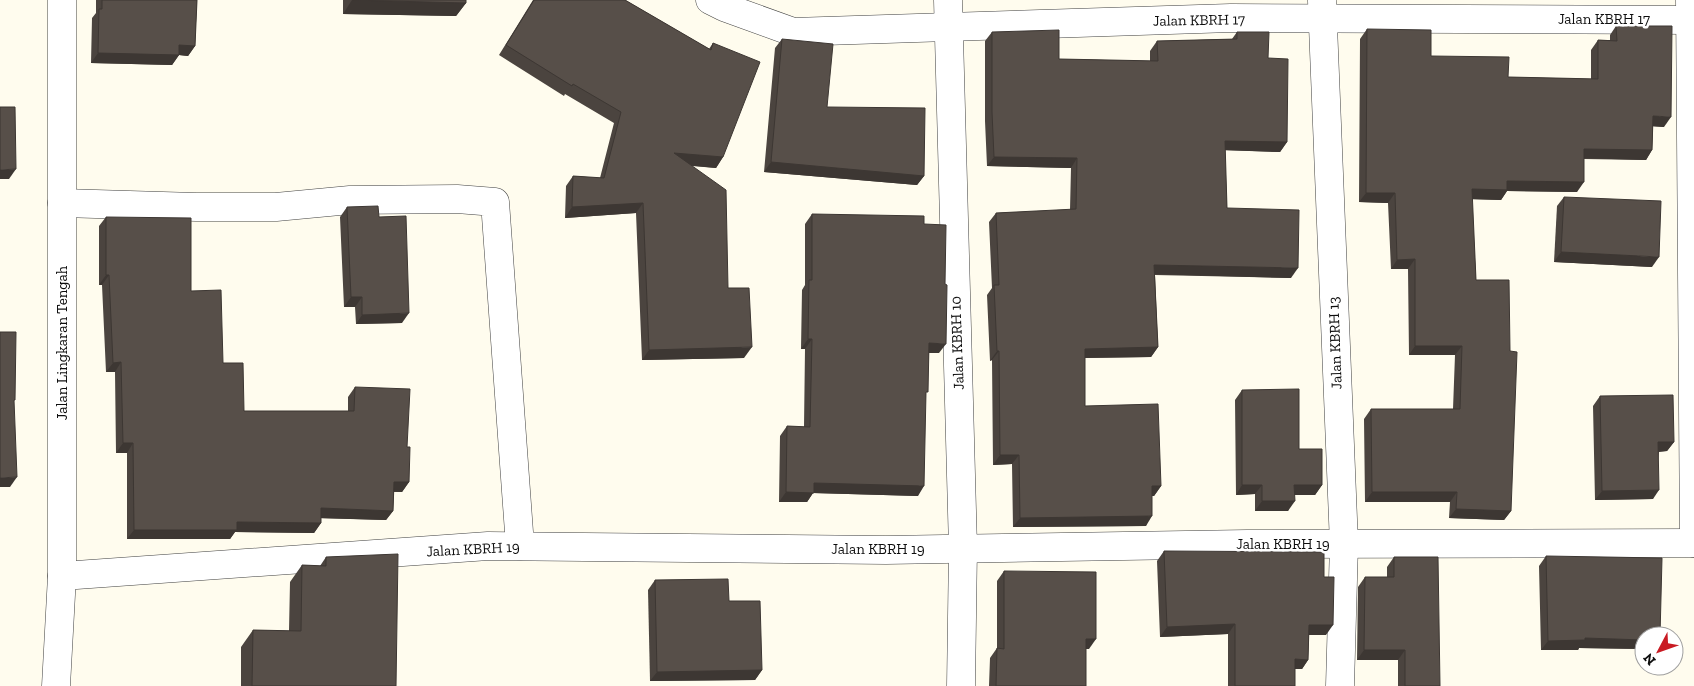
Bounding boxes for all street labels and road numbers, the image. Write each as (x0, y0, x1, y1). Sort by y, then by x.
street label: Jalan KBRH 17 (1153, 10, 1245, 30)
street label: Jalan KBRH 17 (1558, 10, 1650, 28)
street label: Jalan Lingkaran Tengah (53, 265, 71, 420)
street label: Jalan KBRH 10 (946, 296, 968, 390)
street label: Jalan KBRH 13 (1324, 296, 1346, 390)
street label: Jalan KBRH 19 (1236, 535, 1330, 553)
street label: Jalan KBRH 19 (426, 538, 520, 560)
street label: Jalan KBRH 19 (831, 540, 925, 558)

